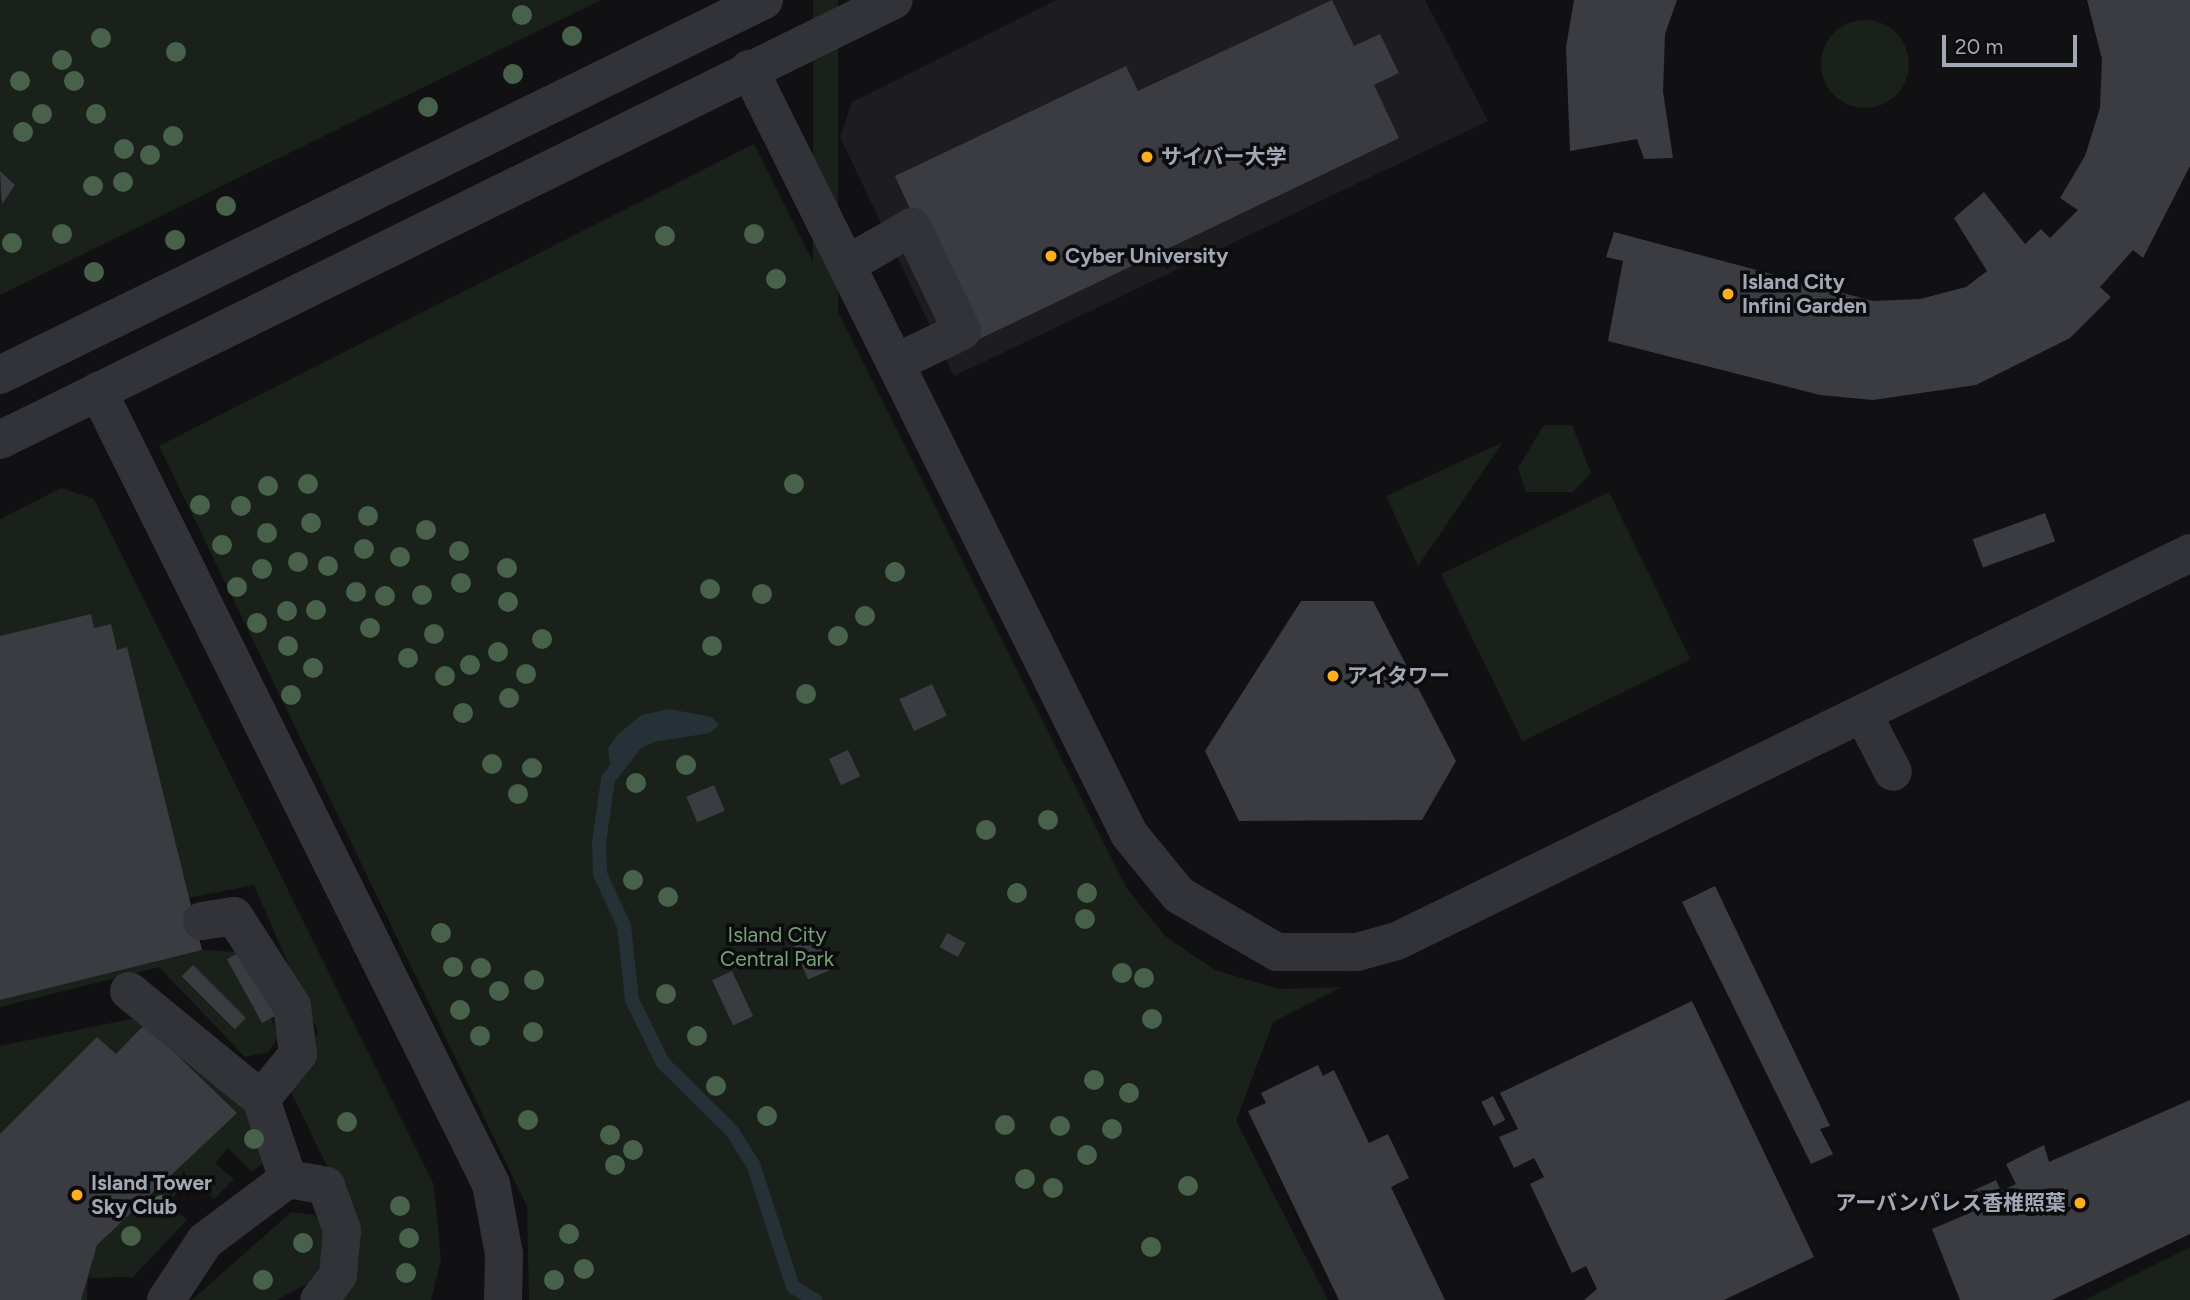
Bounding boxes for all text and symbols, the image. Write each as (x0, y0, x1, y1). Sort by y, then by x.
scale bar (1945, 21, 2080, 65)
text: 20 m (1955, 34, 2003, 59)
place label: サイバー大学 (1161, 144, 1287, 170)
marker: サイバー大学 (1139, 149, 1155, 165)
place label: Cyber University (1065, 243, 1228, 269)
marker: Cyber University (1043, 248, 1059, 264)
place label: Island City Infini Garden (1742, 269, 1867, 319)
marker: Island City Infini Garden (1720, 286, 1736, 302)
place label: アイタワー (1347, 663, 1452, 689)
marker: アイタワー (1325, 668, 1341, 684)
park label: Island City Central Park (720, 922, 834, 972)
place label: Island Tower Sky Club (91, 1170, 212, 1220)
marker: Island Tower Sky Club (69, 1187, 85, 1203)
place label: アーバンパレス香椎照葉 (1836, 1190, 2066, 1216)
marker: アーバンパレス香椎照葉 (2072, 1195, 2088, 1211)

